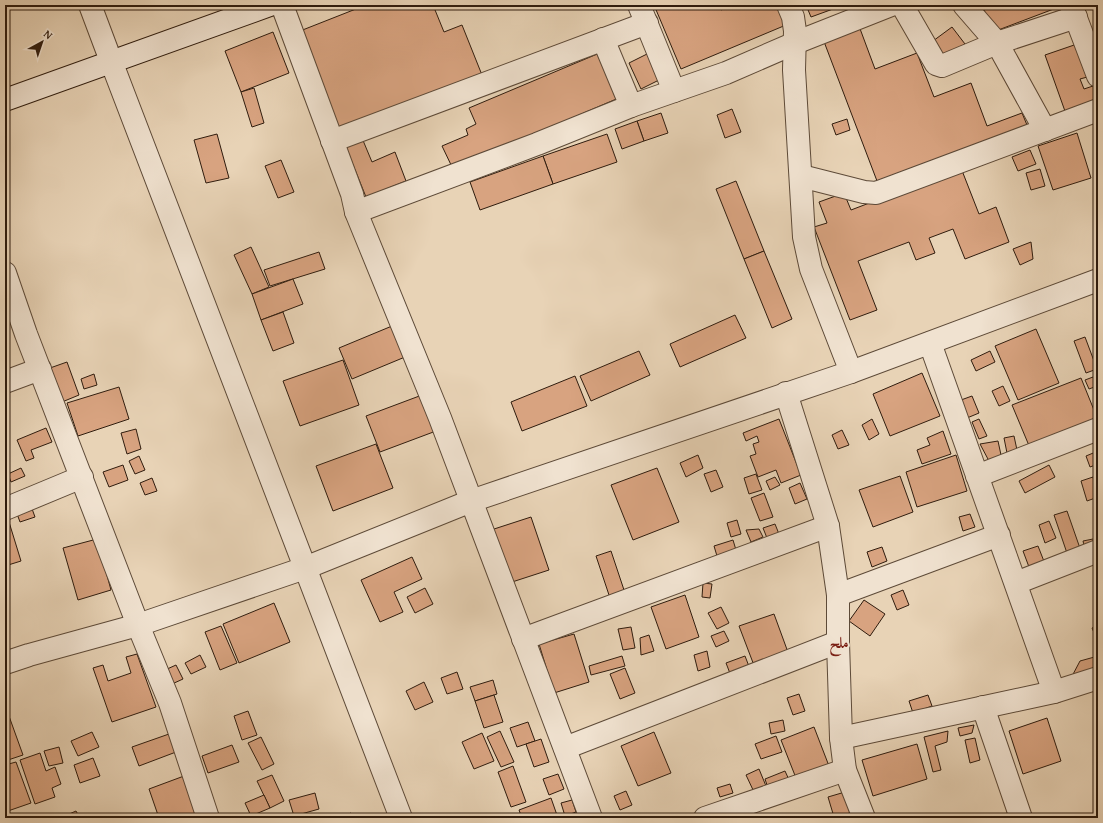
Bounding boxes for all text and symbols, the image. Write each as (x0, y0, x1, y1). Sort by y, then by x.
north arrow (22, 22, 62, 62)
text: N (40, 26, 57, 43)
district label: ملح (829, 630, 849, 657)

